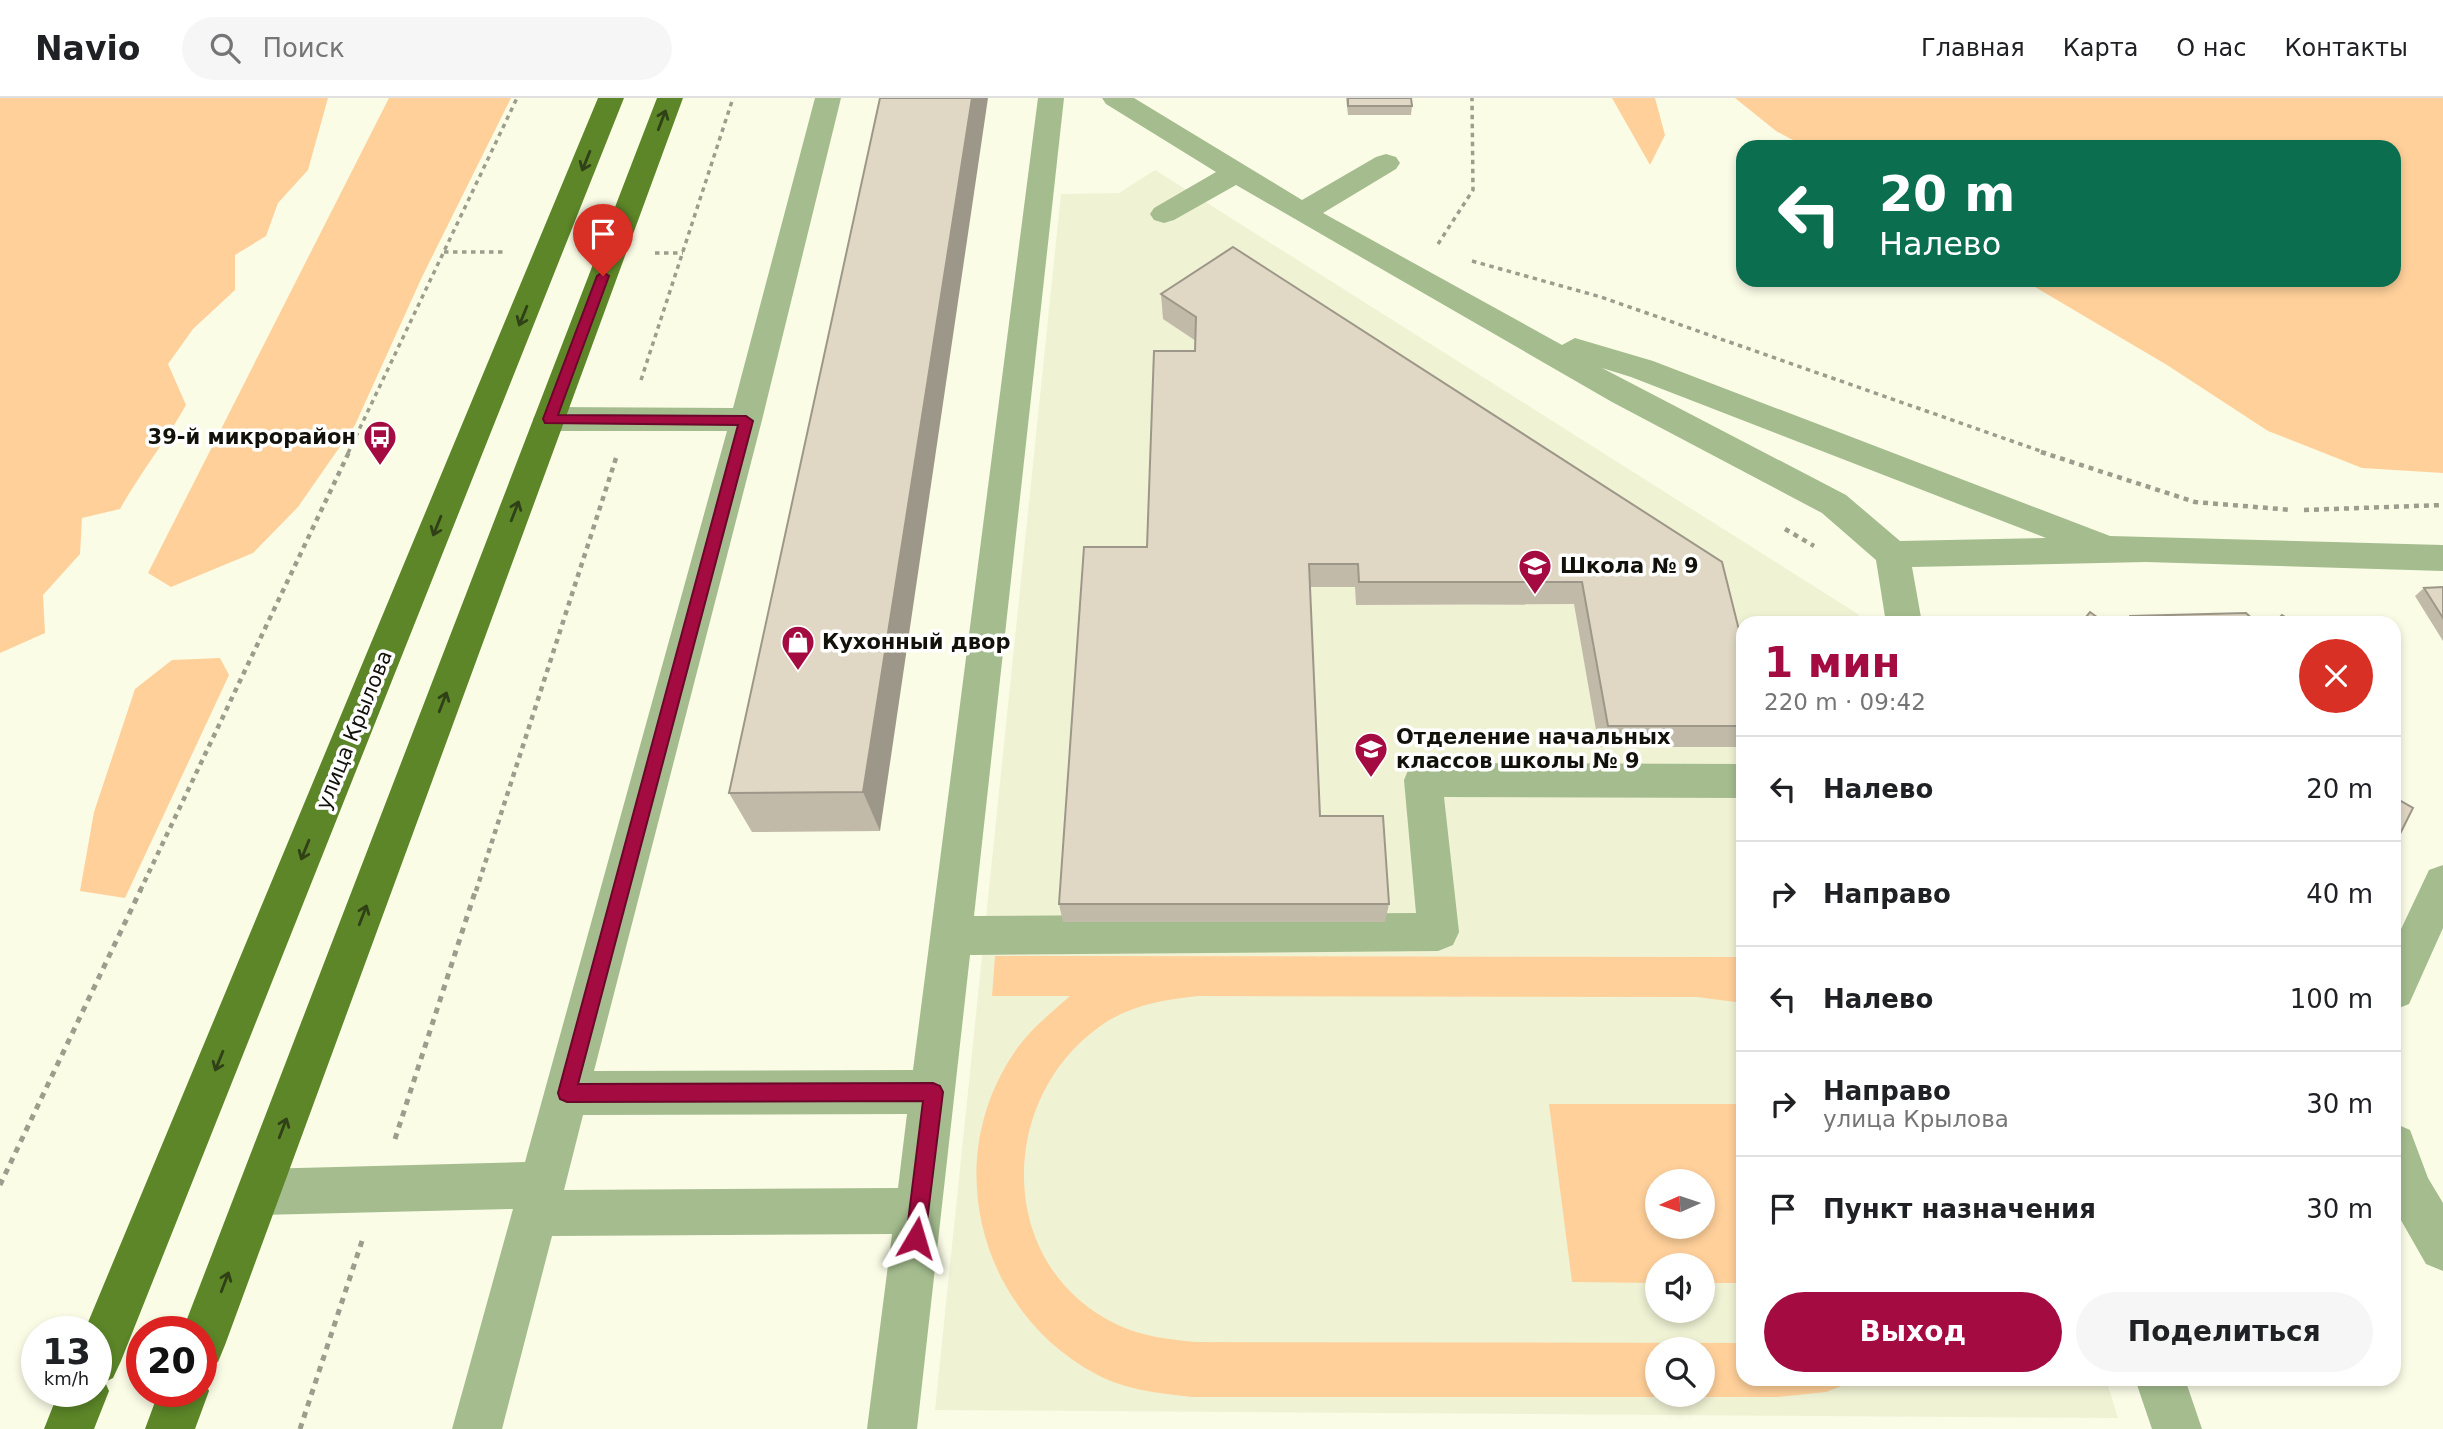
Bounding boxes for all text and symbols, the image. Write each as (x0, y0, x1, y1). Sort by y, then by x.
search box (182, 17, 672, 80)
text: Navio (35, 29, 140, 68)
icon: search (206, 29, 244, 67)
text: Поиск (262, 33, 345, 63)
text: Главная (1921, 34, 2025, 62)
text: Карта (2063, 34, 2138, 62)
text: О нас (2176, 34, 2246, 62)
text: Контакты (2284, 34, 2408, 62)
one-way arrow (657, 109, 669, 131)
one-way arrow (578, 150, 591, 172)
text: 20 m (1879, 166, 2015, 223)
icon: left (1764, 168, 1855, 259)
pin (573, 204, 633, 276)
icon: arrive (584, 215, 622, 253)
text: Налево (1879, 225, 2001, 263)
one-way arrow (515, 304, 528, 326)
bus stop icon: 39-й микрорайон (361, 418, 399, 467)
place label: 39-й микрорайон (148, 425, 356, 449)
one-way arrow (510, 500, 522, 522)
one-way arrow (429, 515, 442, 537)
school or university icon: Школа № 9 (1516, 547, 1554, 596)
place label: Школа № 9 (1560, 554, 1699, 578)
shop icon: Кухонный двор (779, 623, 817, 672)
place label: Кухонный двор (822, 630, 1011, 654)
text: 1 мин (1764, 638, 1901, 687)
button: close (2299, 639, 2373, 713)
street label: улица Крылова (311, 647, 397, 813)
text: 220 m · 09:42 (1764, 689, 1926, 715)
one-way arrow (438, 691, 451, 713)
place label: Отделение начальных классов школы № 9 (1396, 725, 1671, 773)
school or university icon: Отделение начальных классов школы № 9 (1352, 730, 1390, 779)
icon: left (1764, 770, 1802, 808)
text: Налево (1823, 774, 1933, 804)
text: 20 m (2306, 774, 2373, 804)
one-way arrow (297, 839, 310, 861)
icon: right (1764, 875, 1802, 913)
text: Направо (1823, 879, 1951, 909)
text: 40 m (2306, 879, 2373, 909)
one-way arrow (358, 904, 371, 926)
icon: left (1764, 980, 1802, 1018)
text: Налево (1823, 984, 1933, 1014)
text: 100 m (2290, 984, 2373, 1014)
one-way arrow (211, 1050, 224, 1071)
text: Направо (1823, 1076, 1951, 1106)
icon: right (1764, 1085, 1802, 1123)
text: 30 m (2306, 1089, 2373, 1119)
text: улица Крылова (1823, 1106, 2009, 1132)
one-way arrow (278, 1117, 291, 1139)
north arrow (1645, 1169, 1715, 1239)
map controls (1645, 1169, 1715, 1407)
icon: arrive (1764, 1190, 1802, 1228)
text: Пункт назначения (1823, 1194, 2096, 1224)
text: 30 m (2306, 1194, 2373, 1224)
position arrow (879, 1201, 953, 1275)
button: sound (1645, 1253, 1715, 1323)
one-way arrow (220, 1271, 233, 1293)
button: Выход (1764, 1292, 2062, 1372)
button: Поделиться (2076, 1292, 2373, 1372)
speed limit sign: 20 (126, 1316, 217, 1407)
text: 13 (42, 1332, 91, 1372)
button: search (1645, 1337, 1715, 1407)
text: km/h (44, 1368, 89, 1389)

